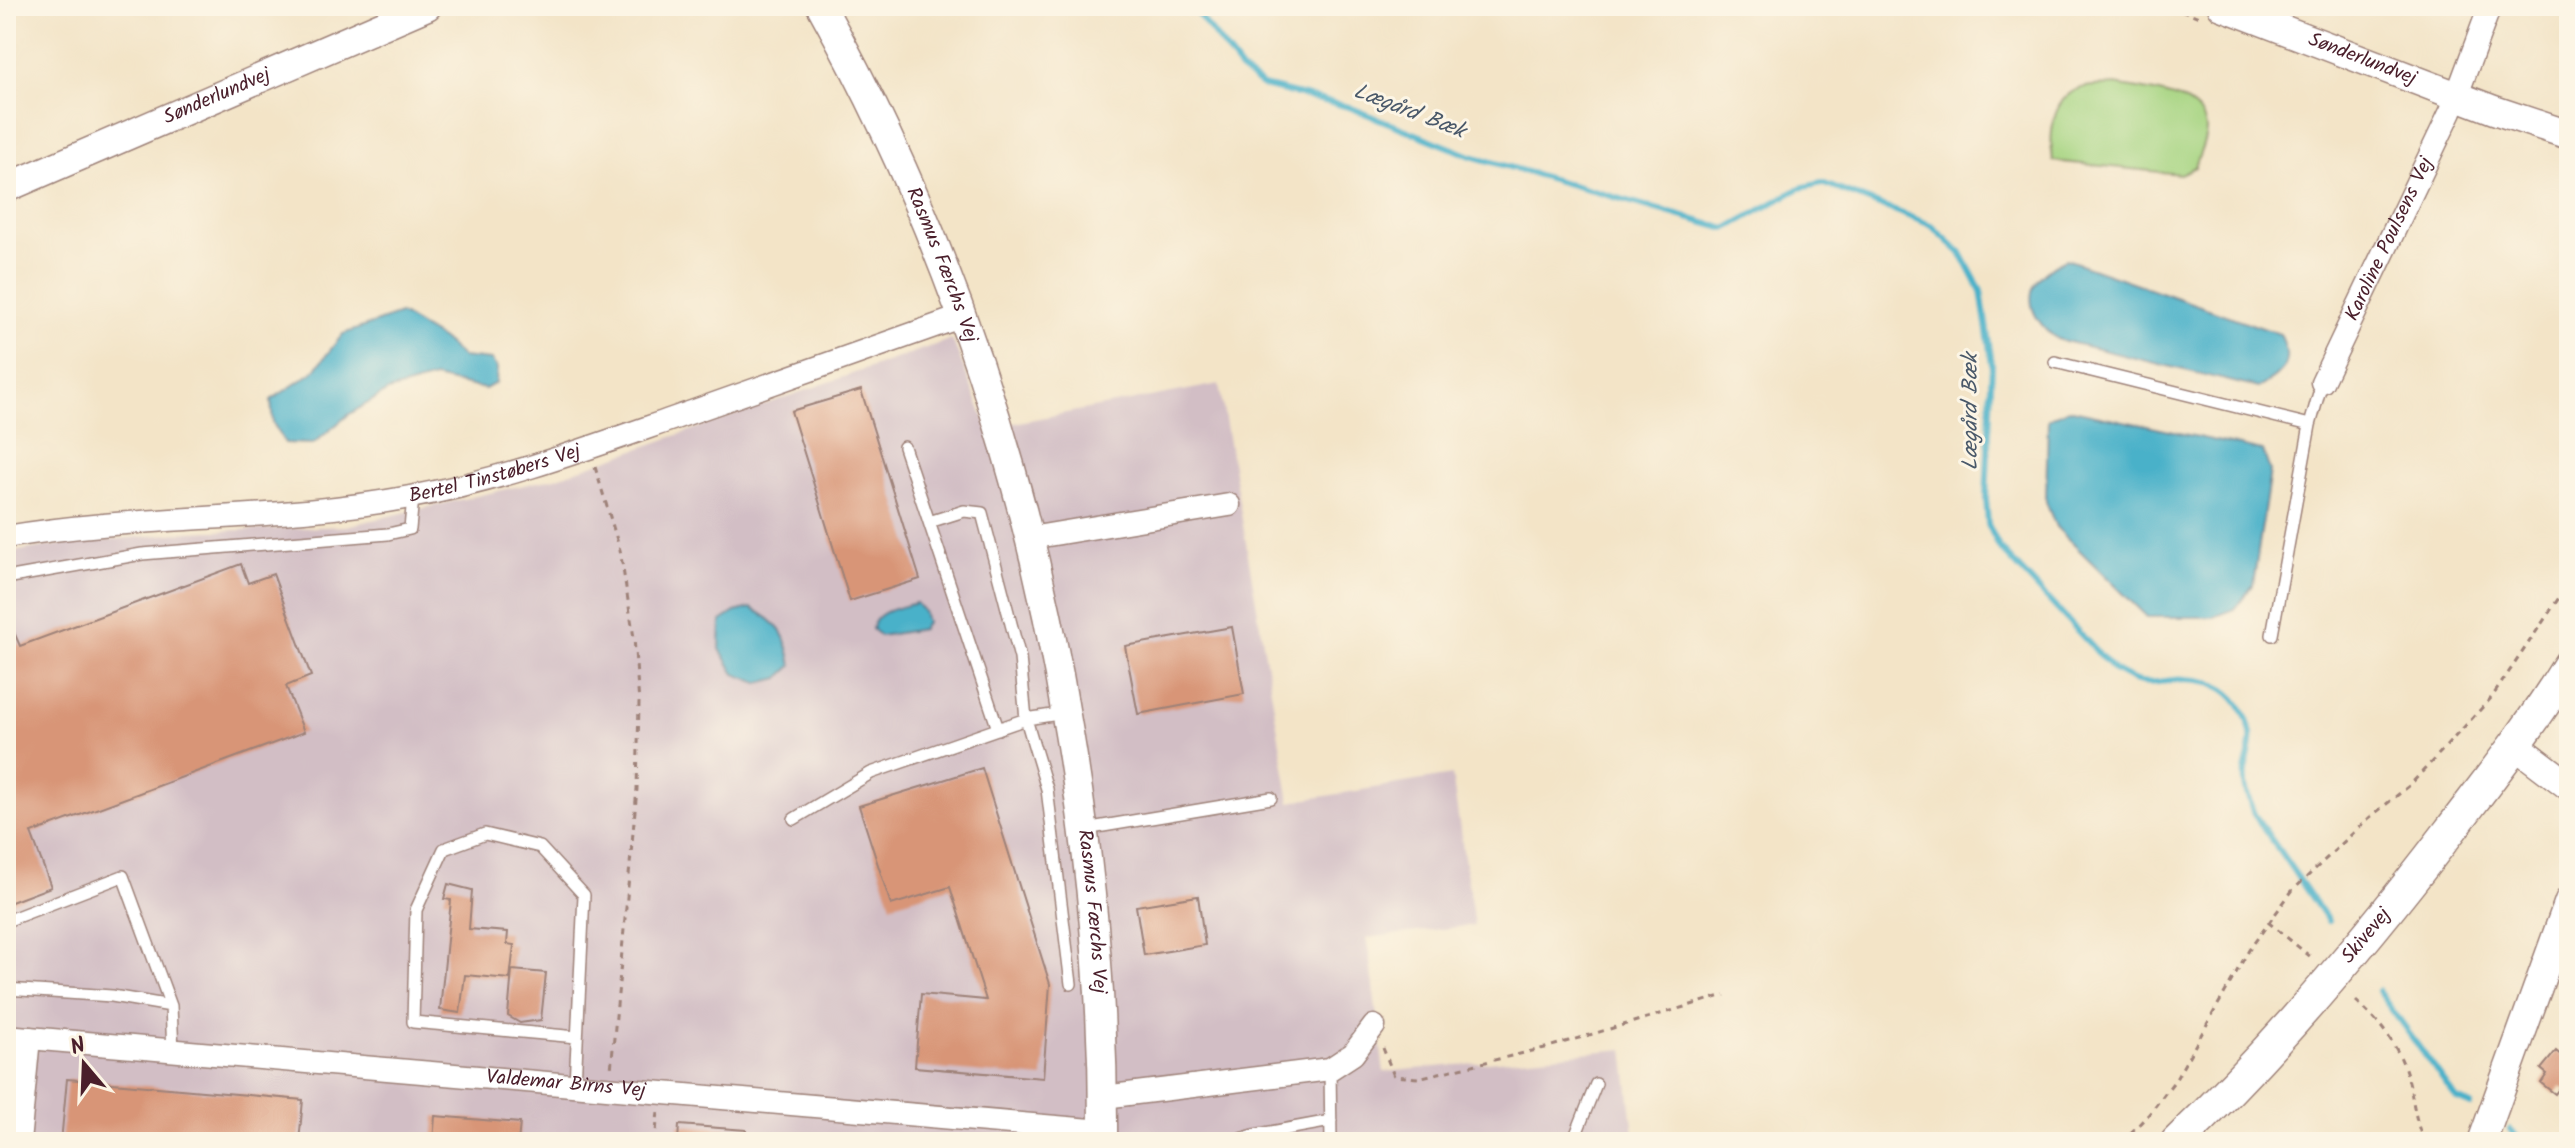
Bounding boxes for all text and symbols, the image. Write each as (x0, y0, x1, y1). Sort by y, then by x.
street label: Sønderlundvej (2303, 24, 2422, 95)
street label: Sønderlundvej (159, 59, 277, 134)
water label: Lægård Bæk (1348, 75, 1473, 151)
street label: Karoline Poulsens Vej (2337, 151, 2443, 327)
street label: Rasmus Færchs Vej (896, 182, 986, 348)
water label: Lægård Bæk (1954, 350, 1989, 470)
street label: Bertel Tinstøbers Vej (406, 435, 586, 513)
street label: Rasmus Færchs Vej (1068, 828, 1115, 995)
street label: Skivevej (2334, 900, 2400, 971)
north arrow (44, 1024, 124, 1104)
text: N (66, 1029, 91, 1066)
street label: Valdemar Birns Vej (485, 1062, 648, 1107)

